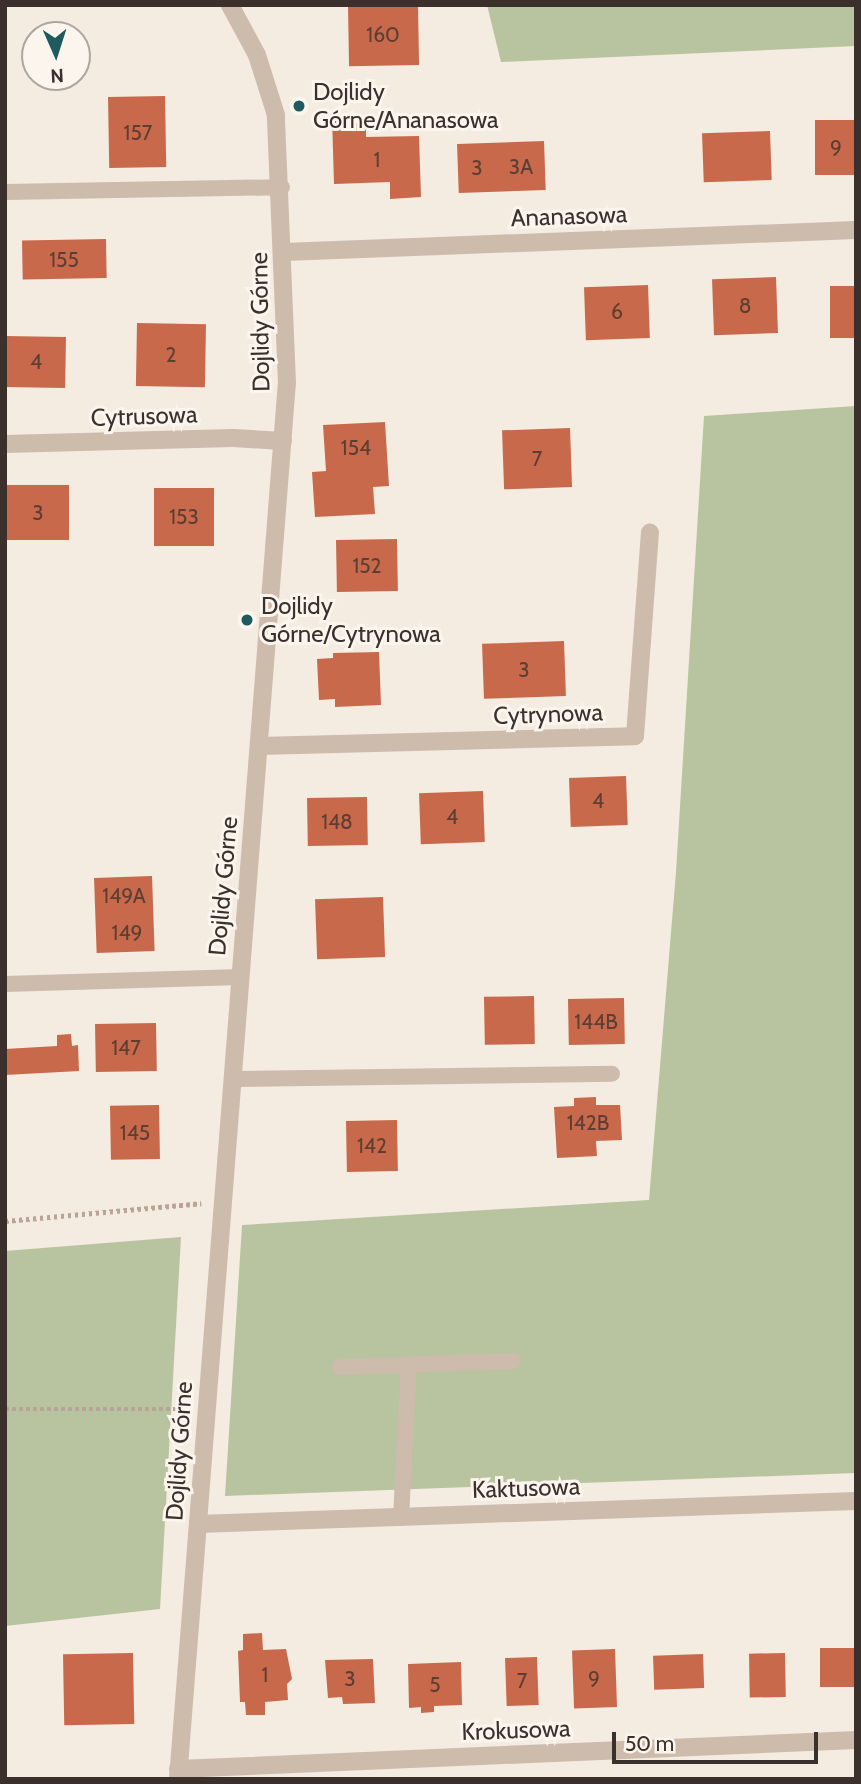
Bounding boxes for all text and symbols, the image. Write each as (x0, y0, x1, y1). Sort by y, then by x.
north arrow (21, 21, 91, 91)
house number: 160 (366, 22, 400, 48)
text: N (50, 64, 64, 87)
place label: Dojlidy Górne/Ananasowa (313, 78, 499, 134)
marker: Dojlidy Górne/Ananasowa (291, 98, 307, 114)
house number: 157 (124, 120, 152, 146)
house number: 9 (830, 135, 842, 161)
house number: 1 (374, 147, 380, 173)
house number: 3A (509, 154, 533, 180)
house number: 3 (471, 155, 483, 181)
street label: Ananasowa (510, 200, 628, 232)
house number: 155 (49, 247, 79, 273)
street label: Dojlidy Górne (244, 252, 276, 392)
house number: 8 (739, 293, 751, 319)
house number: 6 (611, 299, 623, 325)
house number: 2 (165, 342, 177, 368)
house number: 4 (30, 349, 42, 375)
street label: Cytrusowa (90, 400, 198, 432)
house number: 154 (341, 435, 371, 461)
house number: 7 (532, 446, 542, 472)
house number: 3 (32, 500, 44, 526)
house number: 153 (169, 504, 199, 530)
house number: 152 (352, 553, 382, 579)
place label: Dojlidy Górne/Cytrynowa (261, 592, 441, 648)
marker: Dojlidy Górne/Cytrynowa (239, 612, 255, 628)
house number: 3 (518, 657, 530, 683)
street label: Cytrynowa (493, 698, 603, 730)
house number: 4 (592, 788, 604, 814)
house number: 4 (446, 804, 458, 830)
house number: 148 (321, 809, 353, 835)
street label: Dojlidy Górne (203, 815, 243, 957)
house number: 149A (102, 883, 146, 909)
house number: 149 (112, 920, 142, 946)
house number: 144B (574, 1009, 618, 1035)
house number: 147 (111, 1035, 141, 1061)
house number: 142B (567, 1110, 609, 1136)
house number: 145 (120, 1120, 150, 1146)
house number: 142 (357, 1133, 387, 1159)
street label: Dojlidy Górne (160, 1380, 198, 1522)
street label: Kaktusowa (471, 1472, 581, 1504)
house number: 1 (262, 1662, 268, 1688)
house number: 3 (344, 1666, 356, 1692)
house number: 9 (588, 1666, 600, 1692)
house number: 7 (517, 1668, 527, 1694)
house number: 5 (429, 1672, 441, 1698)
street label: Krokusowa (461, 1714, 571, 1746)
scale bar (616, 1718, 822, 1762)
text: 50 m (625, 1731, 674, 1756)

